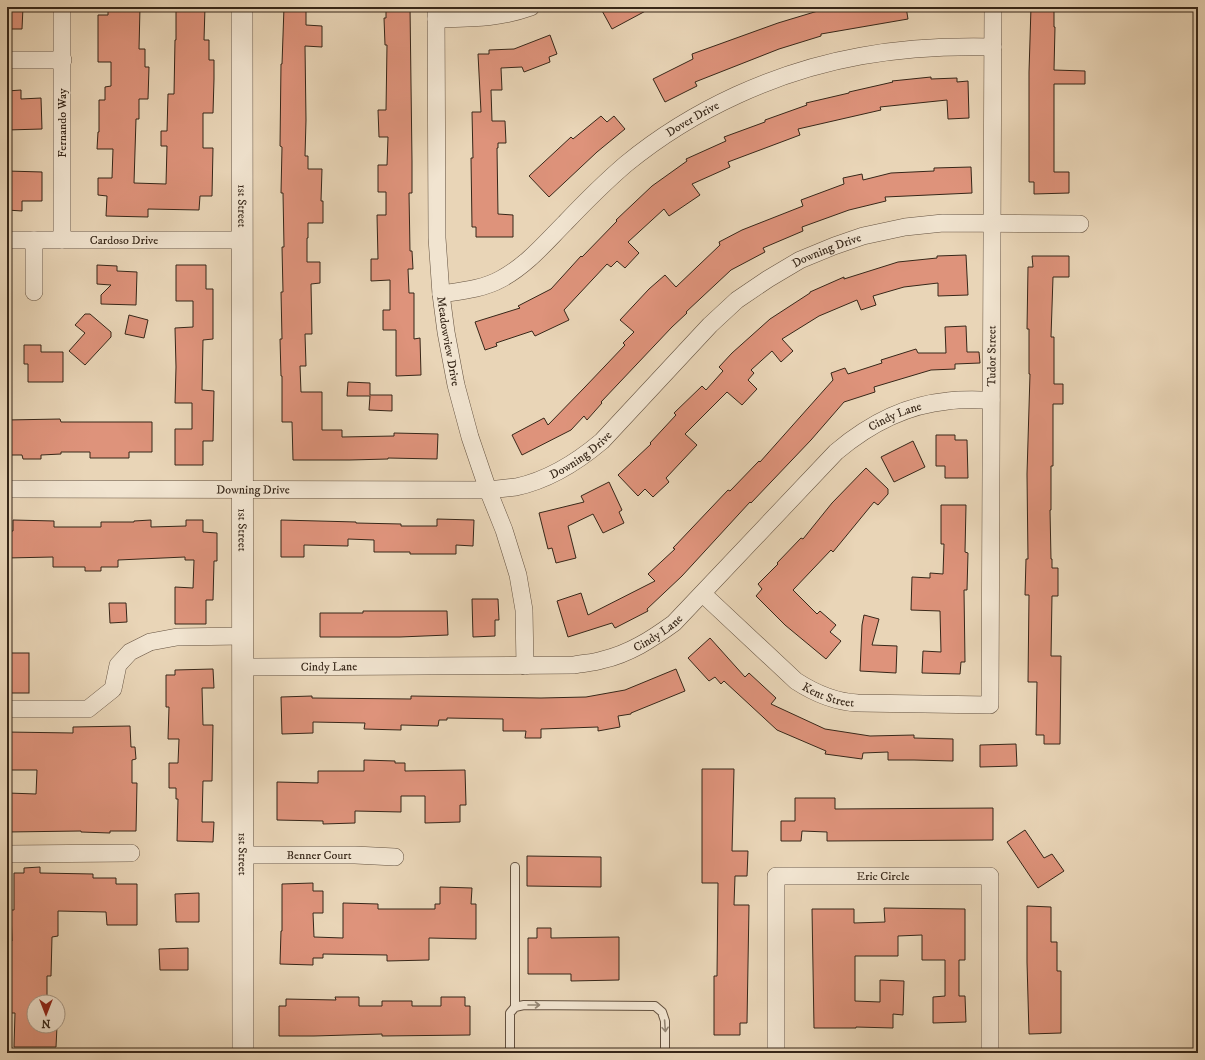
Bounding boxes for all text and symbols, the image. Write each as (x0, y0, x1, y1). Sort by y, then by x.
street label: Fernando Way (55, 88, 70, 158)
street label: Dover Drive (663, 98, 722, 140)
street label: 1st Street (234, 184, 249, 228)
street label: Downing Drive (789, 230, 863, 271)
street label: Cardoso Drive (90, 233, 158, 248)
street label: Meadowview Drive (433, 296, 463, 387)
street label: Tudor Street (984, 325, 1000, 387)
street label: Cindy Lane (866, 399, 923, 435)
street label: Downing Drive (547, 428, 615, 483)
street label: Downing Drive (216, 482, 290, 498)
street label: 1st Street (234, 508, 250, 552)
street label: Cindy Lane (631, 611, 686, 655)
street label: Cindy Lane (301, 659, 357, 675)
street label: Kent Street (799, 679, 855, 711)
street label: 1st Street (235, 832, 250, 876)
street label: Benner Court (286, 848, 352, 863)
street label: Eric Circle (856, 869, 910, 884)
north arrow (26, 994, 66, 1034)
one-way arrow (527, 1001, 540, 1009)
text: N (41, 1016, 51, 1030)
one-way arrow (661, 1019, 668, 1032)

